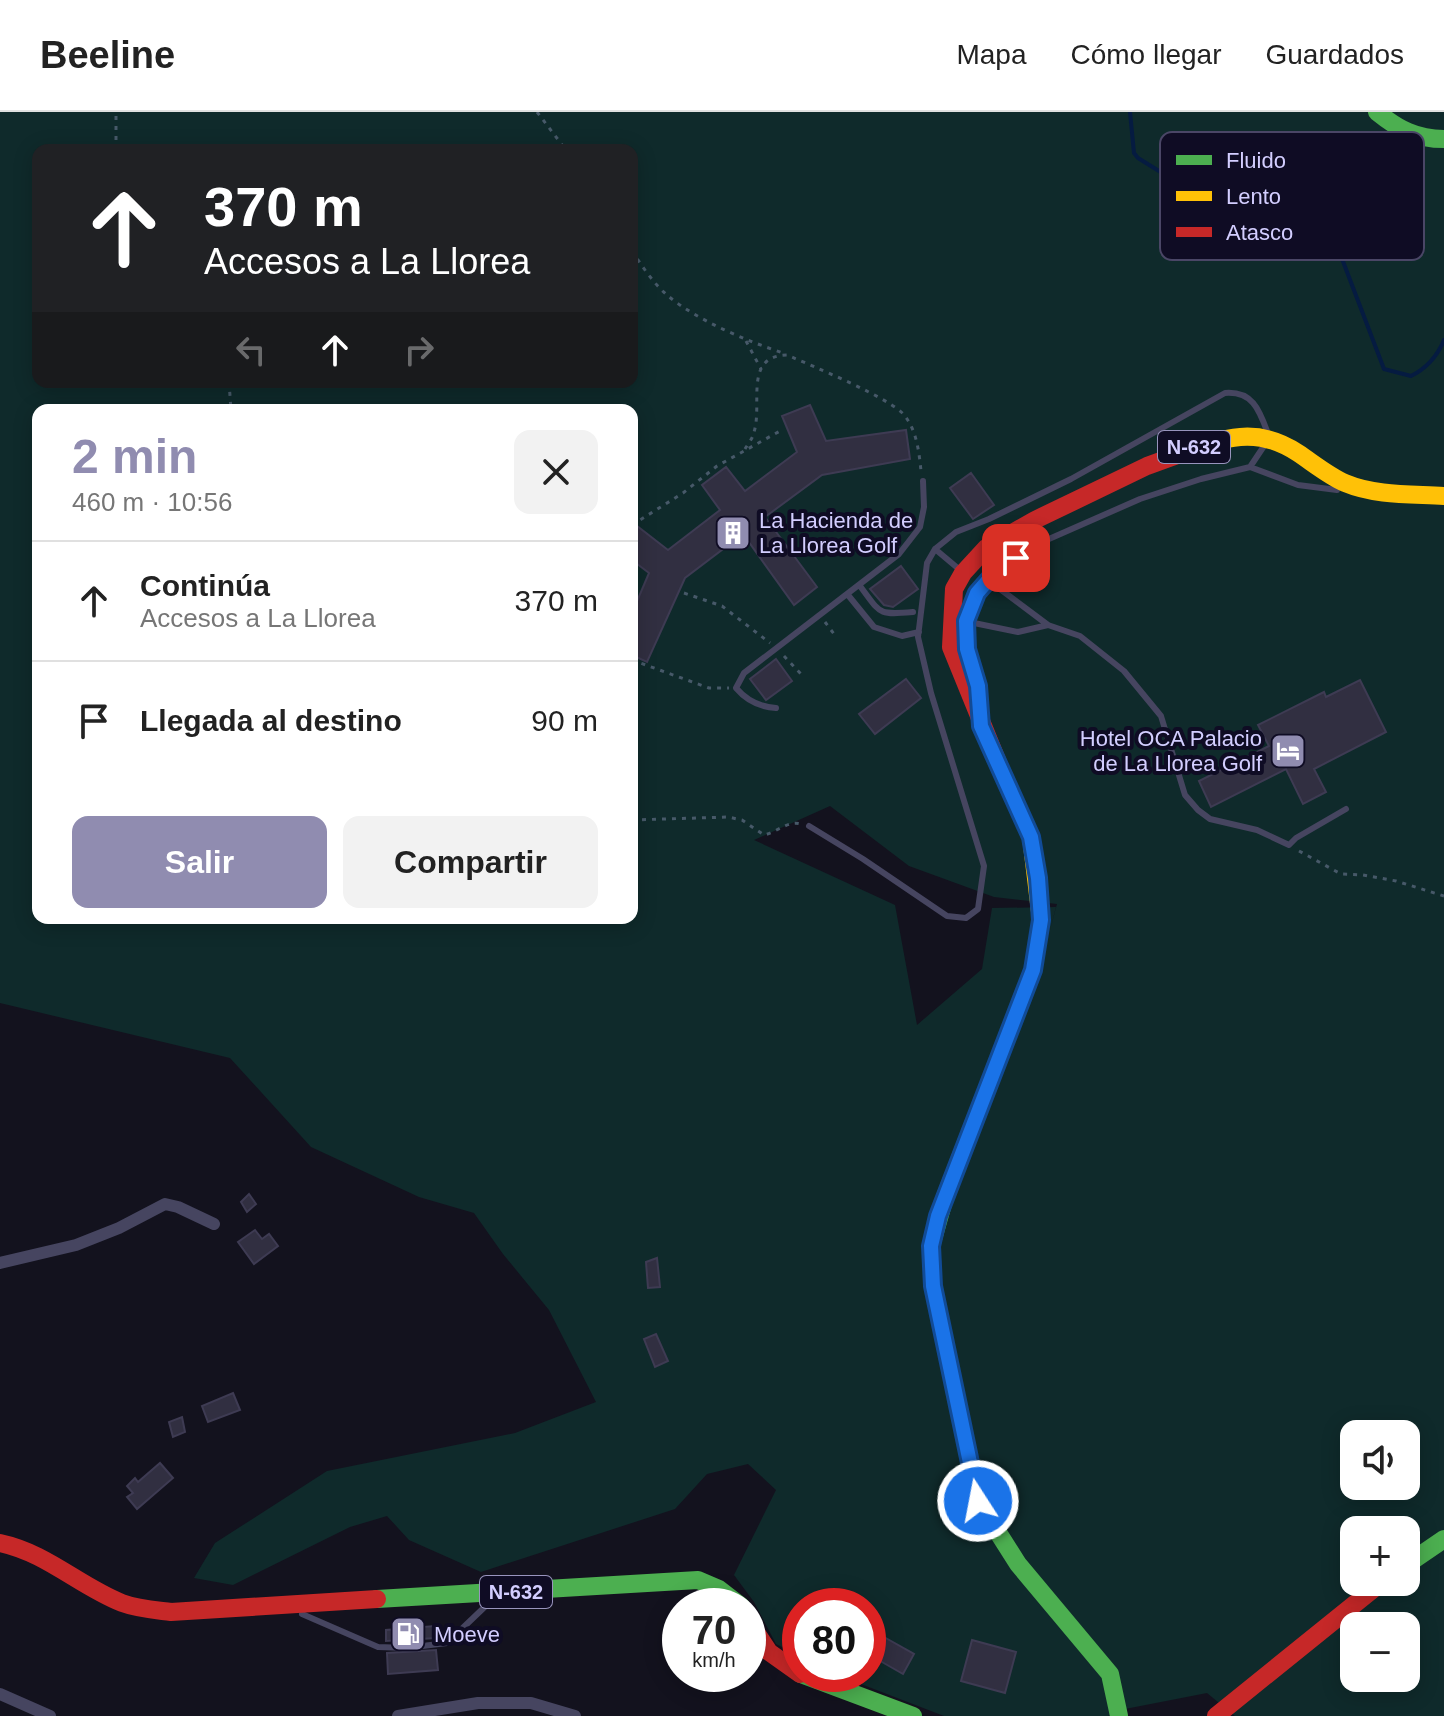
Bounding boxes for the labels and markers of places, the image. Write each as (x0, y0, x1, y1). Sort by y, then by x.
place label: La Hacienda de La Llorea Golf (759, 508, 913, 558)
building icon: La Hacienda de La Llorea Golf (714, 514, 752, 552)
pin (982, 524, 1050, 592)
place label: Hotel OCA Palacio de La Llorea Golf (1080, 726, 1263, 776)
hotel icon: Hotel OCA Palacio de La Llorea Golf (1269, 732, 1307, 770)
fuel station icon: Moeve (389, 1615, 427, 1653)
place label: Moeve (434, 1622, 500, 1647)

